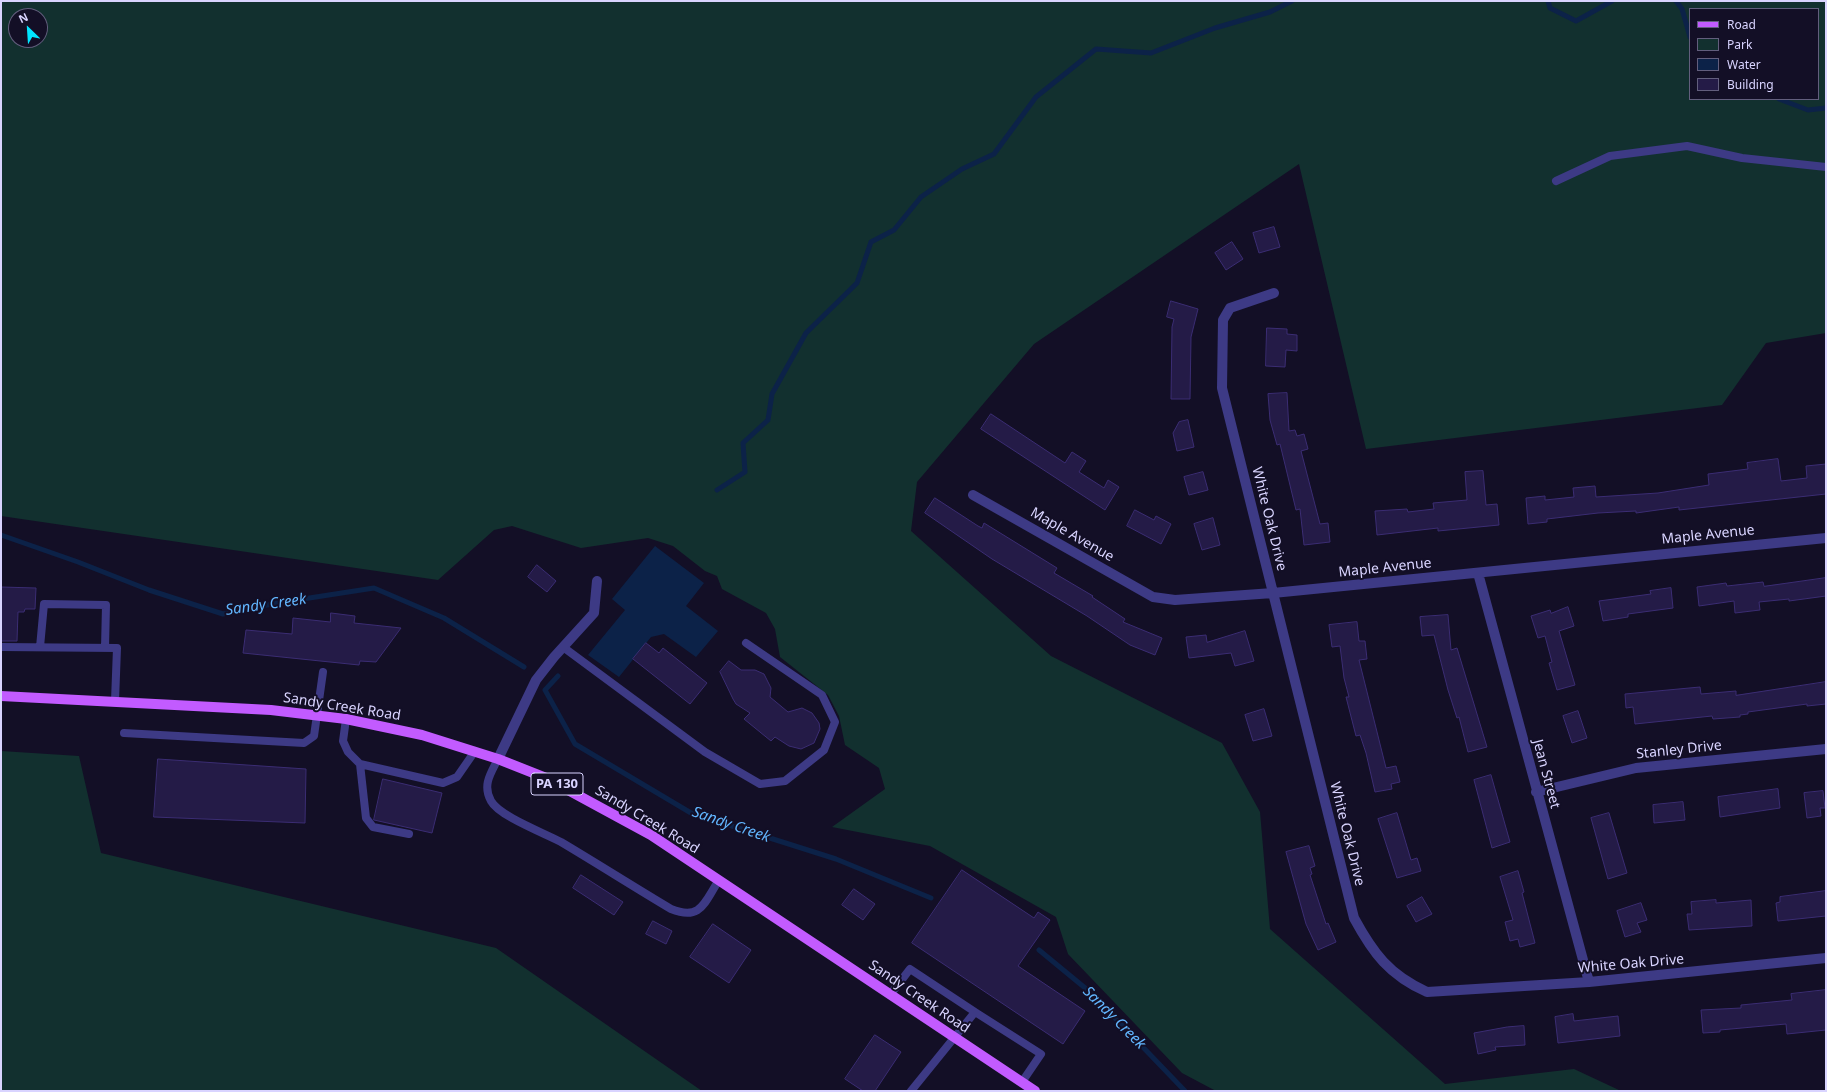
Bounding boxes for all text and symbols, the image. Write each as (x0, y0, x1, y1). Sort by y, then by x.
north arrow (8, 8, 48, 48)
legend (1689, 8, 1819, 100)
text: N (16, 9, 30, 26)
text: Road (1727, 16, 1756, 33)
text: Park (1727, 36, 1752, 53)
text: Water (1727, 56, 1761, 73)
text: Building (1727, 76, 1774, 93)
street label: White Oak Drive (1248, 465, 1290, 573)
street label: Maple Avenue (1027, 504, 1117, 566)
street label: Maple Avenue (1661, 522, 1755, 548)
street label: Maple Avenue (1338, 555, 1432, 581)
water label: Sandy Creek (225, 590, 307, 620)
street label: Sandy Creek Road (282, 689, 402, 725)
street label: Stanley Drive (1635, 737, 1723, 763)
street label: Jean Street (1529, 738, 1563, 810)
road number: PA 130 (531, 773, 583, 795)
street label: White Oak Drive (1326, 780, 1368, 888)
street label: Sandy Creek Road (592, 782, 702, 858)
water label: Sandy Creek (690, 803, 772, 847)
street label: White Oak Drive (1577, 951, 1685, 977)
street label: Sandy Creek Road (865, 957, 973, 1037)
water label: Sandy Creek (1079, 983, 1149, 1053)

